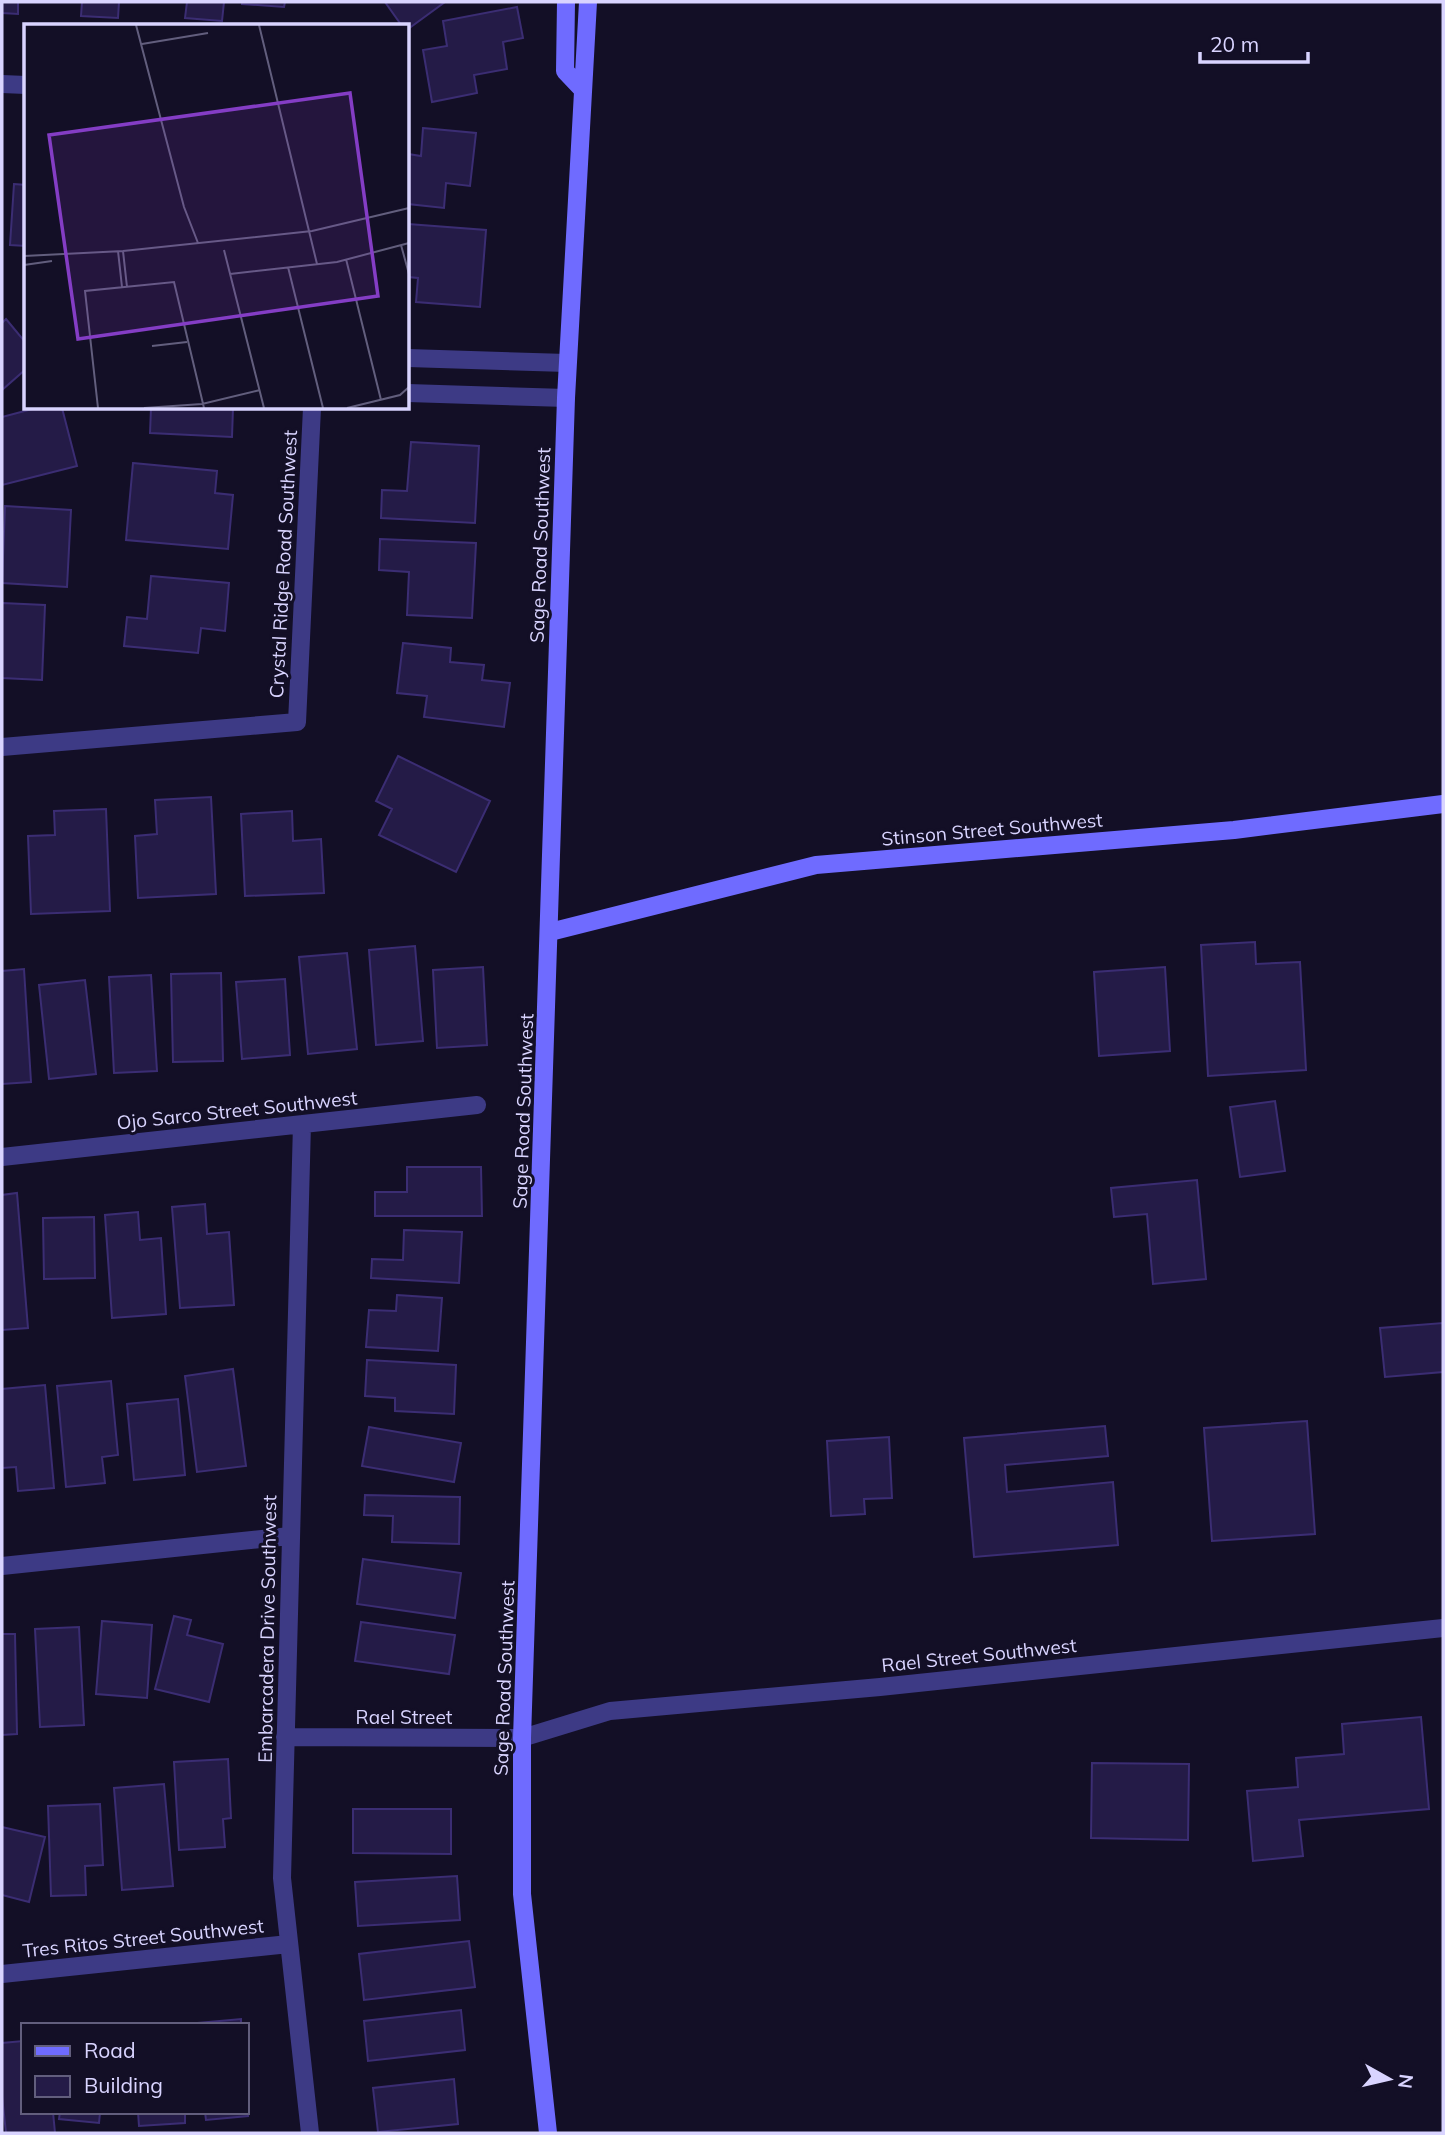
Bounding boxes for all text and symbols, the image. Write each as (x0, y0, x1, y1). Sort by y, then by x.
scale bar (1200, 21, 1308, 65)
inset map (24, 24, 410, 410)
text: 20 m (1210, 31, 1259, 57)
street label: Crystal Ridge Road Southwest (264, 429, 302, 699)
street label: Sage Road Southwest (525, 447, 555, 643)
street label: Stinson Street Southwest (880, 807, 1104, 851)
street label: Sage Road Southwest (508, 1013, 538, 1209)
street label: Ojo Sarco Street Southwest (116, 1085, 359, 1135)
street label: Embarcadera Drive Southwest (253, 1494, 281, 1763)
street label: Sage Road Southwest (489, 1580, 519, 1776)
street label: Rael Street Southwest (880, 1633, 1078, 1677)
street label: Rael Street (356, 1705, 453, 1729)
street label: Tres Ritos Street Southwest (21, 1913, 265, 1963)
legend (21, 2023, 248, 2114)
text: Road (84, 2037, 135, 2063)
north arrow (1354, 2044, 1424, 2114)
text: Building (84, 2072, 163, 2098)
text: N (1393, 2073, 1419, 2090)

